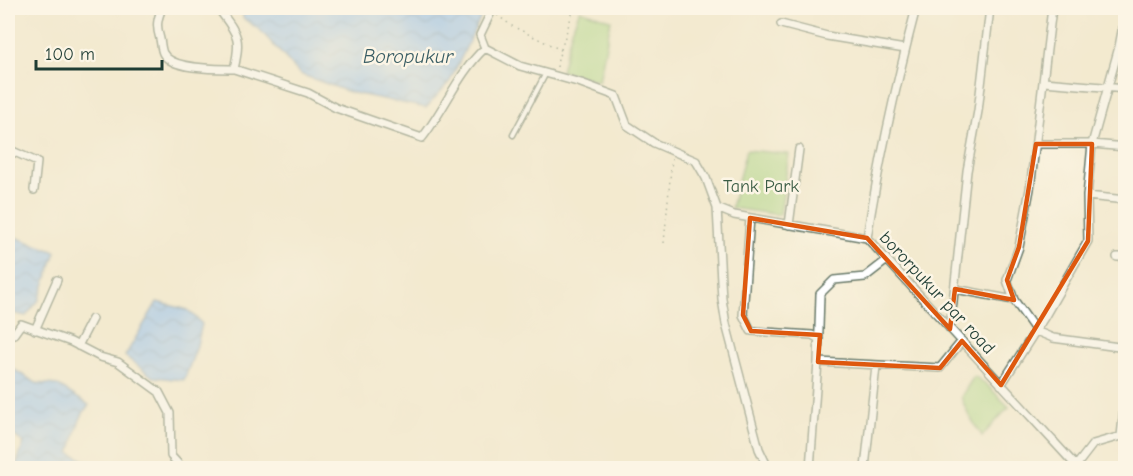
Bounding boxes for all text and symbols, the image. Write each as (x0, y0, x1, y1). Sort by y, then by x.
scale bar (36, 33, 162, 71)
text: 100 m (45, 44, 95, 65)
water label: Boropukur (363, 45, 454, 68)
park label: Tank Park (723, 176, 799, 197)
street label: bororpukur par road (875, 227, 999, 359)

